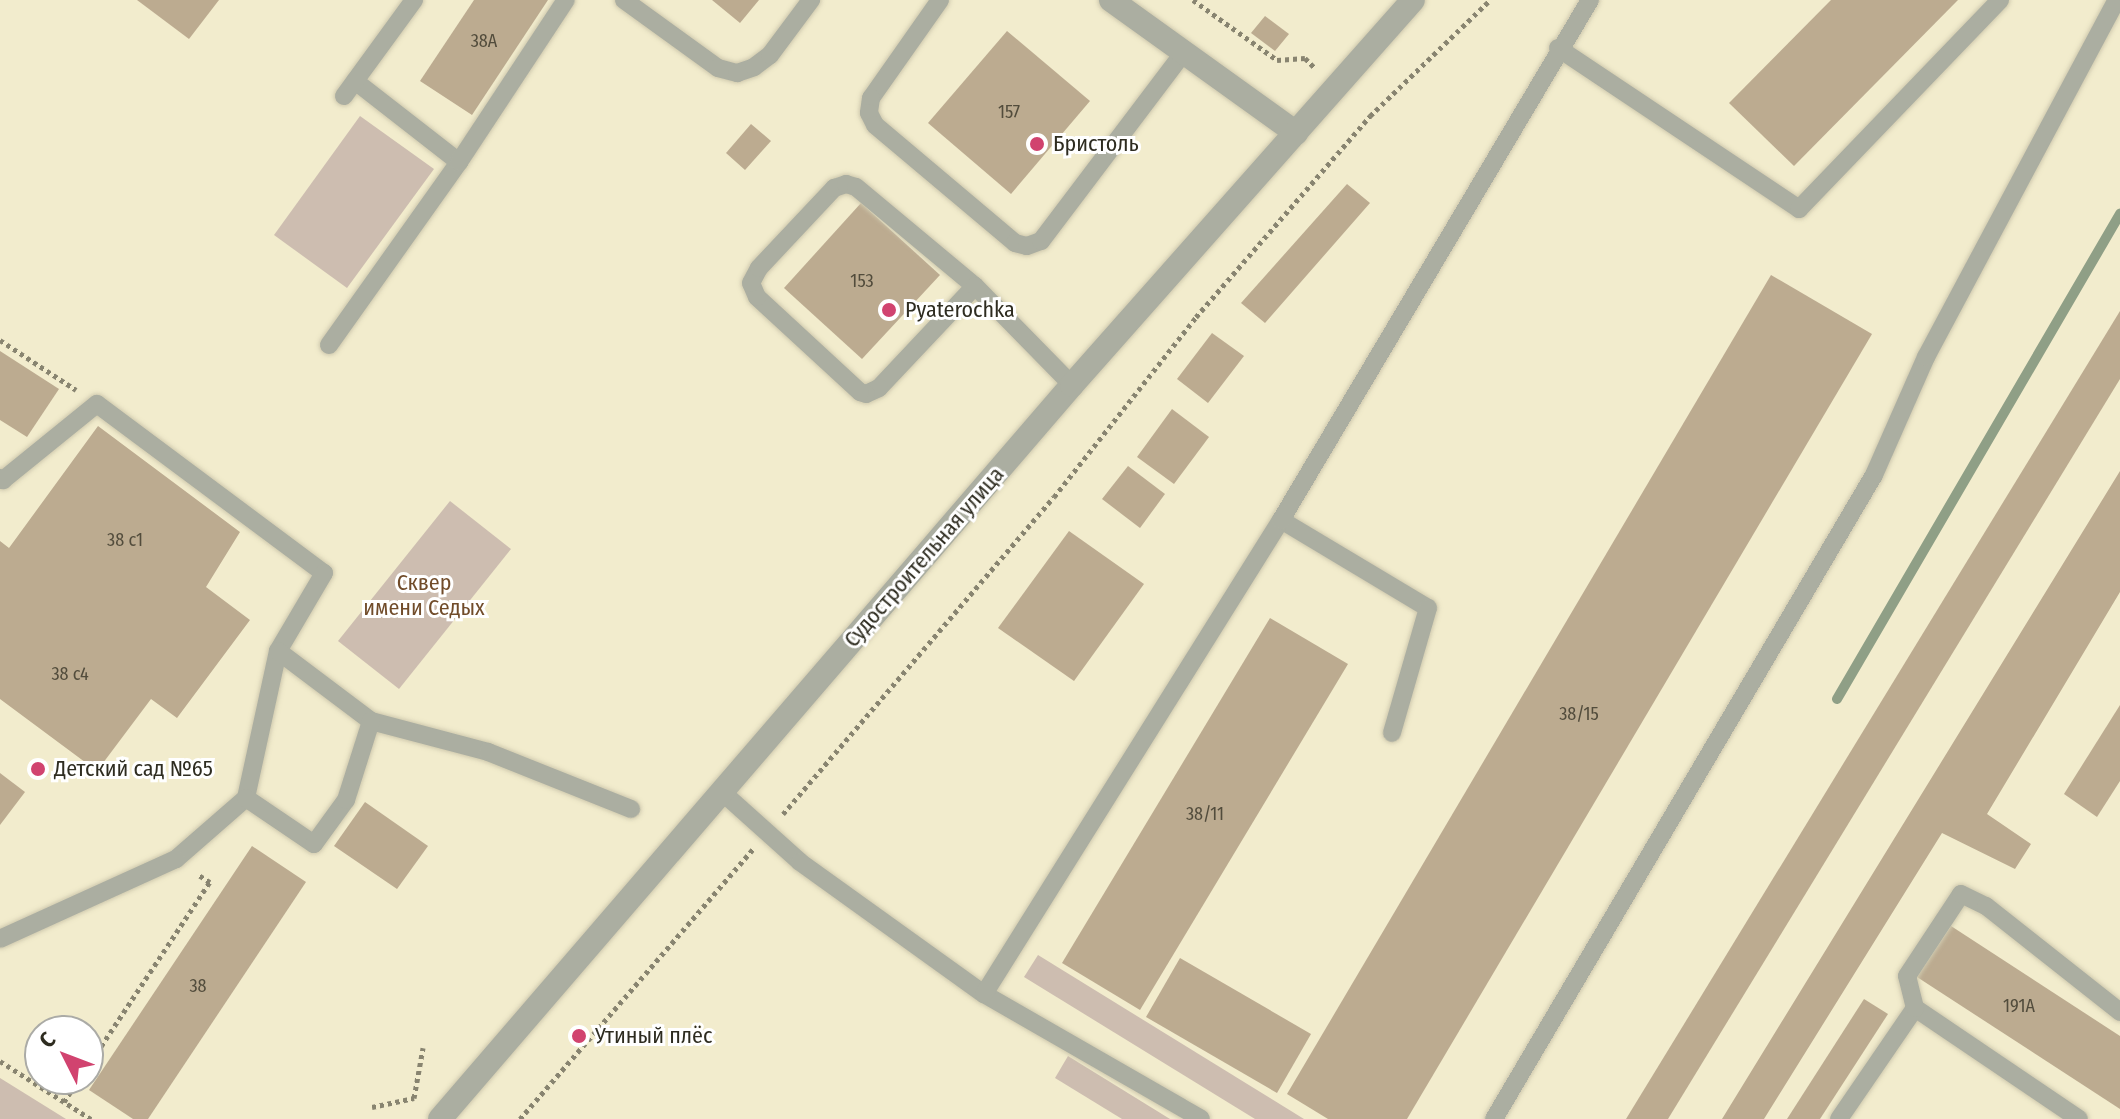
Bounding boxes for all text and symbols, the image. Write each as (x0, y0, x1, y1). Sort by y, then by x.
house number: 38А (471, 30, 497, 52)
house number: 157 (998, 101, 1020, 123)
place label: Бристоль (1053, 131, 1139, 157)
marker: Бристоль (1028, 135, 1046, 153)
house number: 153 (850, 270, 874, 292)
place label: Pyaterochka (905, 297, 1015, 323)
marker: Pyaterochka (880, 301, 898, 319)
street label: Судостроительная улица (839, 462, 1009, 652)
house number: 38 с1 (107, 529, 143, 551)
park label: Сквер имени Седых (363, 569, 485, 620)
house number: 38 с4 (51, 663, 89, 685)
house number: 38/15 (1559, 703, 1599, 725)
place label: Детский сад №65 (54, 756, 213, 782)
marker: Детский сад №65 (29, 760, 47, 778)
house number: 38/11 (1186, 803, 1224, 825)
house number: 38 (189, 975, 207, 997)
house number: 191А (2003, 995, 2035, 1017)
north arrow (24, 1015, 104, 1095)
place label: Утиный плёс (595, 1023, 712, 1049)
text: С (33, 1027, 61, 1053)
marker: Утиный плёс (570, 1027, 588, 1045)

